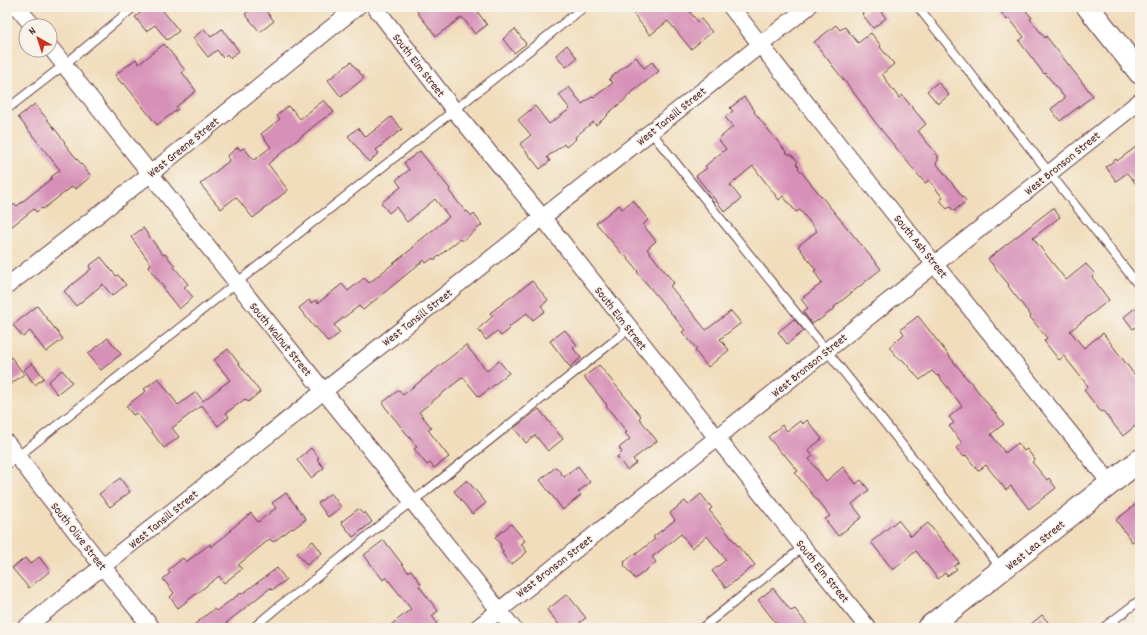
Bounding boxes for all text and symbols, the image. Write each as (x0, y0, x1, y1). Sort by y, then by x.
north arrow (18, 18, 58, 58)
text: N (26, 24, 41, 40)
street label: South Elm Street (387, 30, 449, 102)
street label: West Tansill Street (633, 83, 711, 151)
street label: West Greene Street (144, 113, 224, 183)
street label: West Bronson Street (1021, 128, 1105, 200)
street label: South Ash Street (889, 211, 951, 283)
street label: South Elm Street (589, 283, 651, 355)
street label: West Tansill Street (379, 285, 457, 351)
street label: South Walnut Street (245, 299, 315, 381)
street label: West Bronson Street (768, 330, 852, 402)
street label: West Tansill Street (125, 486, 203, 554)
street label: South Olive Street (46, 499, 110, 575)
street label: West Lea Street (1003, 517, 1070, 575)
street label: West Bronson Street (513, 531, 597, 603)
street label: South Elm Street (791, 537, 853, 608)

